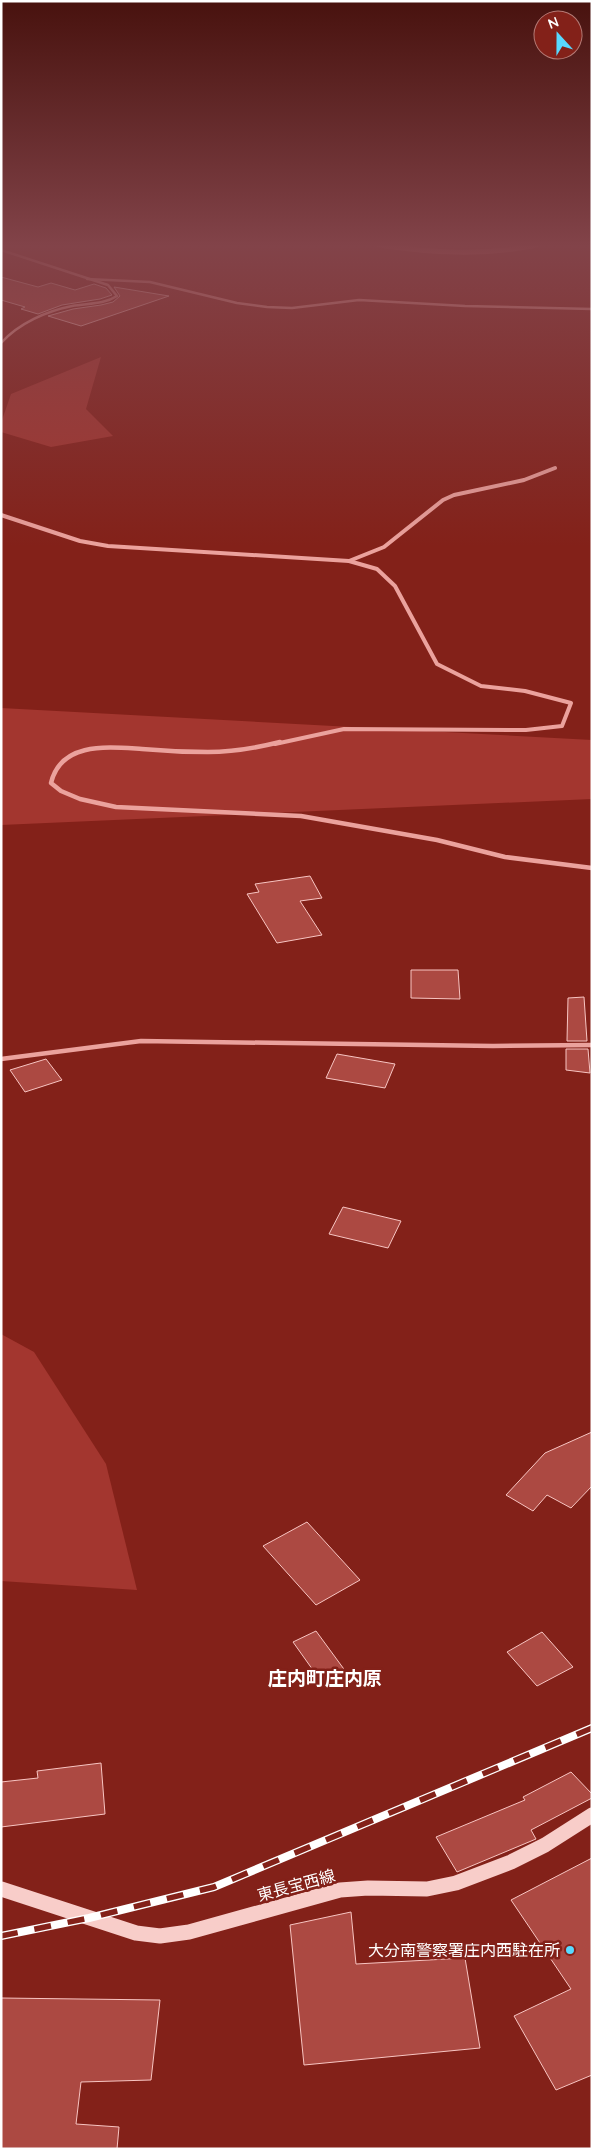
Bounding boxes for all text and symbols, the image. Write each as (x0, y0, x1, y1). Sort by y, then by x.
north arrow (533, 10, 583, 60)
text: N (545, 13, 561, 33)
district label: 庄内町庄内原 (268, 1666, 382, 1690)
street label: 東長宝西線 (255, 1865, 337, 1905)
place label: 大分南警察署庄内西駐在所 (368, 1940, 560, 1960)
marker: 大分南警察署庄内西駐在所 (564, 1944, 576, 1956)

